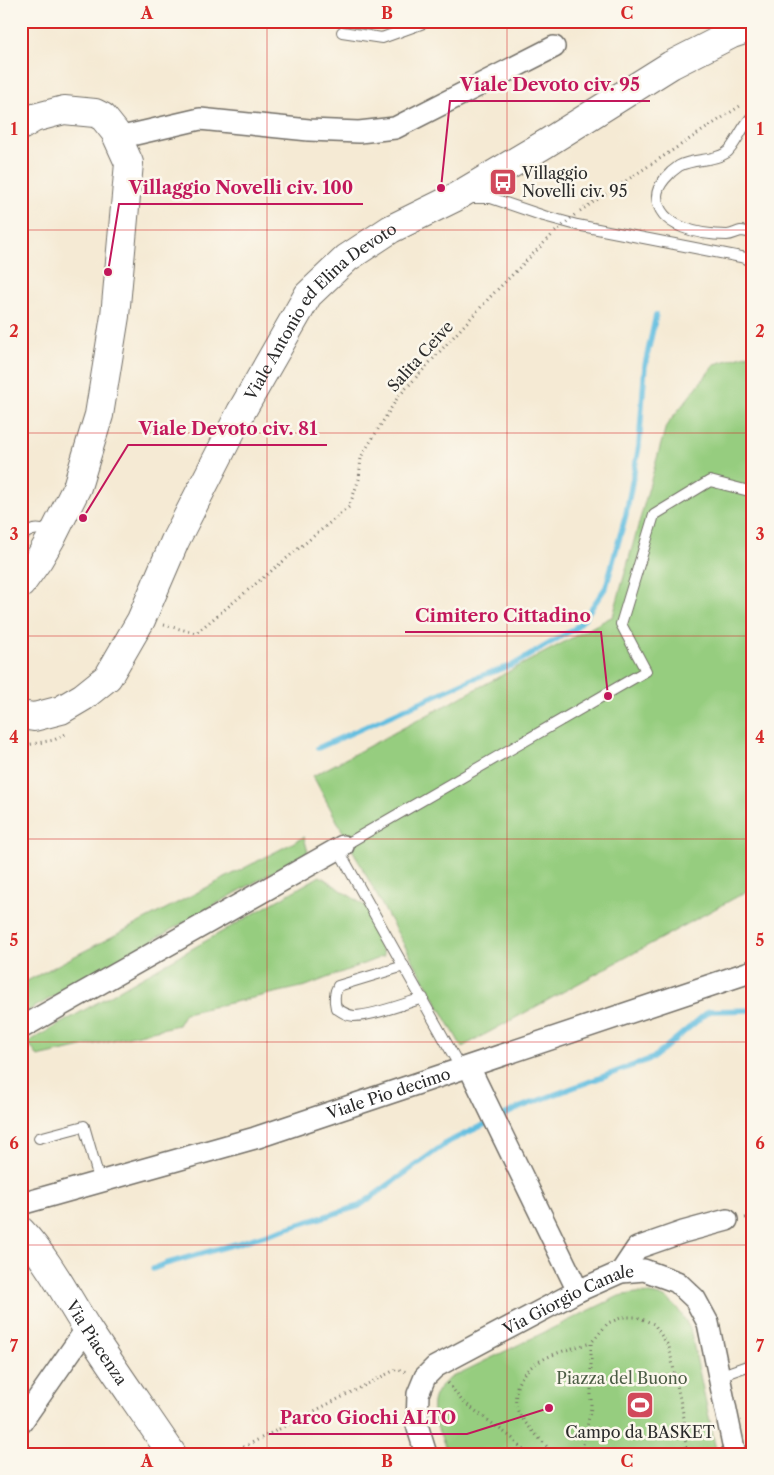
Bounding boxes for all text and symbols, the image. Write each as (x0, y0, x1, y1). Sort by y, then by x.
text: A (140, 3, 154, 23)
text: B (381, 3, 393, 23)
text: C (621, 3, 633, 23)
callout: Viale Devoto civ. 95 (450, 68, 650, 101)
text: Viale Devoto civ. 95 (459, 74, 640, 96)
text: 1 (10, 119, 18, 139)
text: 1 (756, 119, 764, 139)
place label: Villaggio Novelli civ. 95 (521, 163, 627, 201)
bus stop icon: Villaggio Novelli civ. 95 (488, 167, 518, 197)
callout: Villaggio Novelli civ. 100 (119, 171, 363, 204)
text: Villaggio Novelli civ. 100 (128, 177, 353, 199)
street label: Viale Antonio ed Elina Devoto (240, 218, 400, 404)
street label: Salita Ceive (383, 316, 457, 396)
text: 2 (9, 321, 19, 341)
text: 2 (755, 321, 765, 341)
callout: Viale Devoto civ. 81 (128, 412, 327, 445)
text: Viale Devoto civ. 81 (138, 418, 317, 440)
text: 3 (9, 524, 19, 544)
text: 3 (755, 524, 765, 544)
callout: Cimitero Cittadino (405, 599, 601, 632)
text: Cimitero Cittadino (415, 605, 591, 627)
text: 4 (9, 727, 19, 747)
text: 4 (755, 727, 765, 747)
text: 5 (10, 930, 19, 950)
text: 5 (756, 930, 765, 950)
street label: Viale Pio decimo (323, 1063, 453, 1124)
text: 6 (9, 1133, 19, 1153)
text: 6 (755, 1133, 765, 1153)
street label: Via Giorgio Canale (499, 1261, 635, 1340)
street label: Via Piacenza (61, 1296, 132, 1389)
text: 7 (10, 1336, 19, 1356)
text: 7 (756, 1336, 765, 1356)
park label: Piazza del Buono (556, 1368, 688, 1388)
sports icon: Campo da BASKET (625, 1390, 655, 1420)
callout: Parco Giochi ALTO (269, 1401, 467, 1434)
text: Parco Giochi ALTO (280, 1407, 456, 1429)
place label: Campo da BASKET (565, 1422, 715, 1442)
text: A (140, 1451, 154, 1471)
text: B (381, 1451, 393, 1471)
text: C (621, 1451, 633, 1471)

